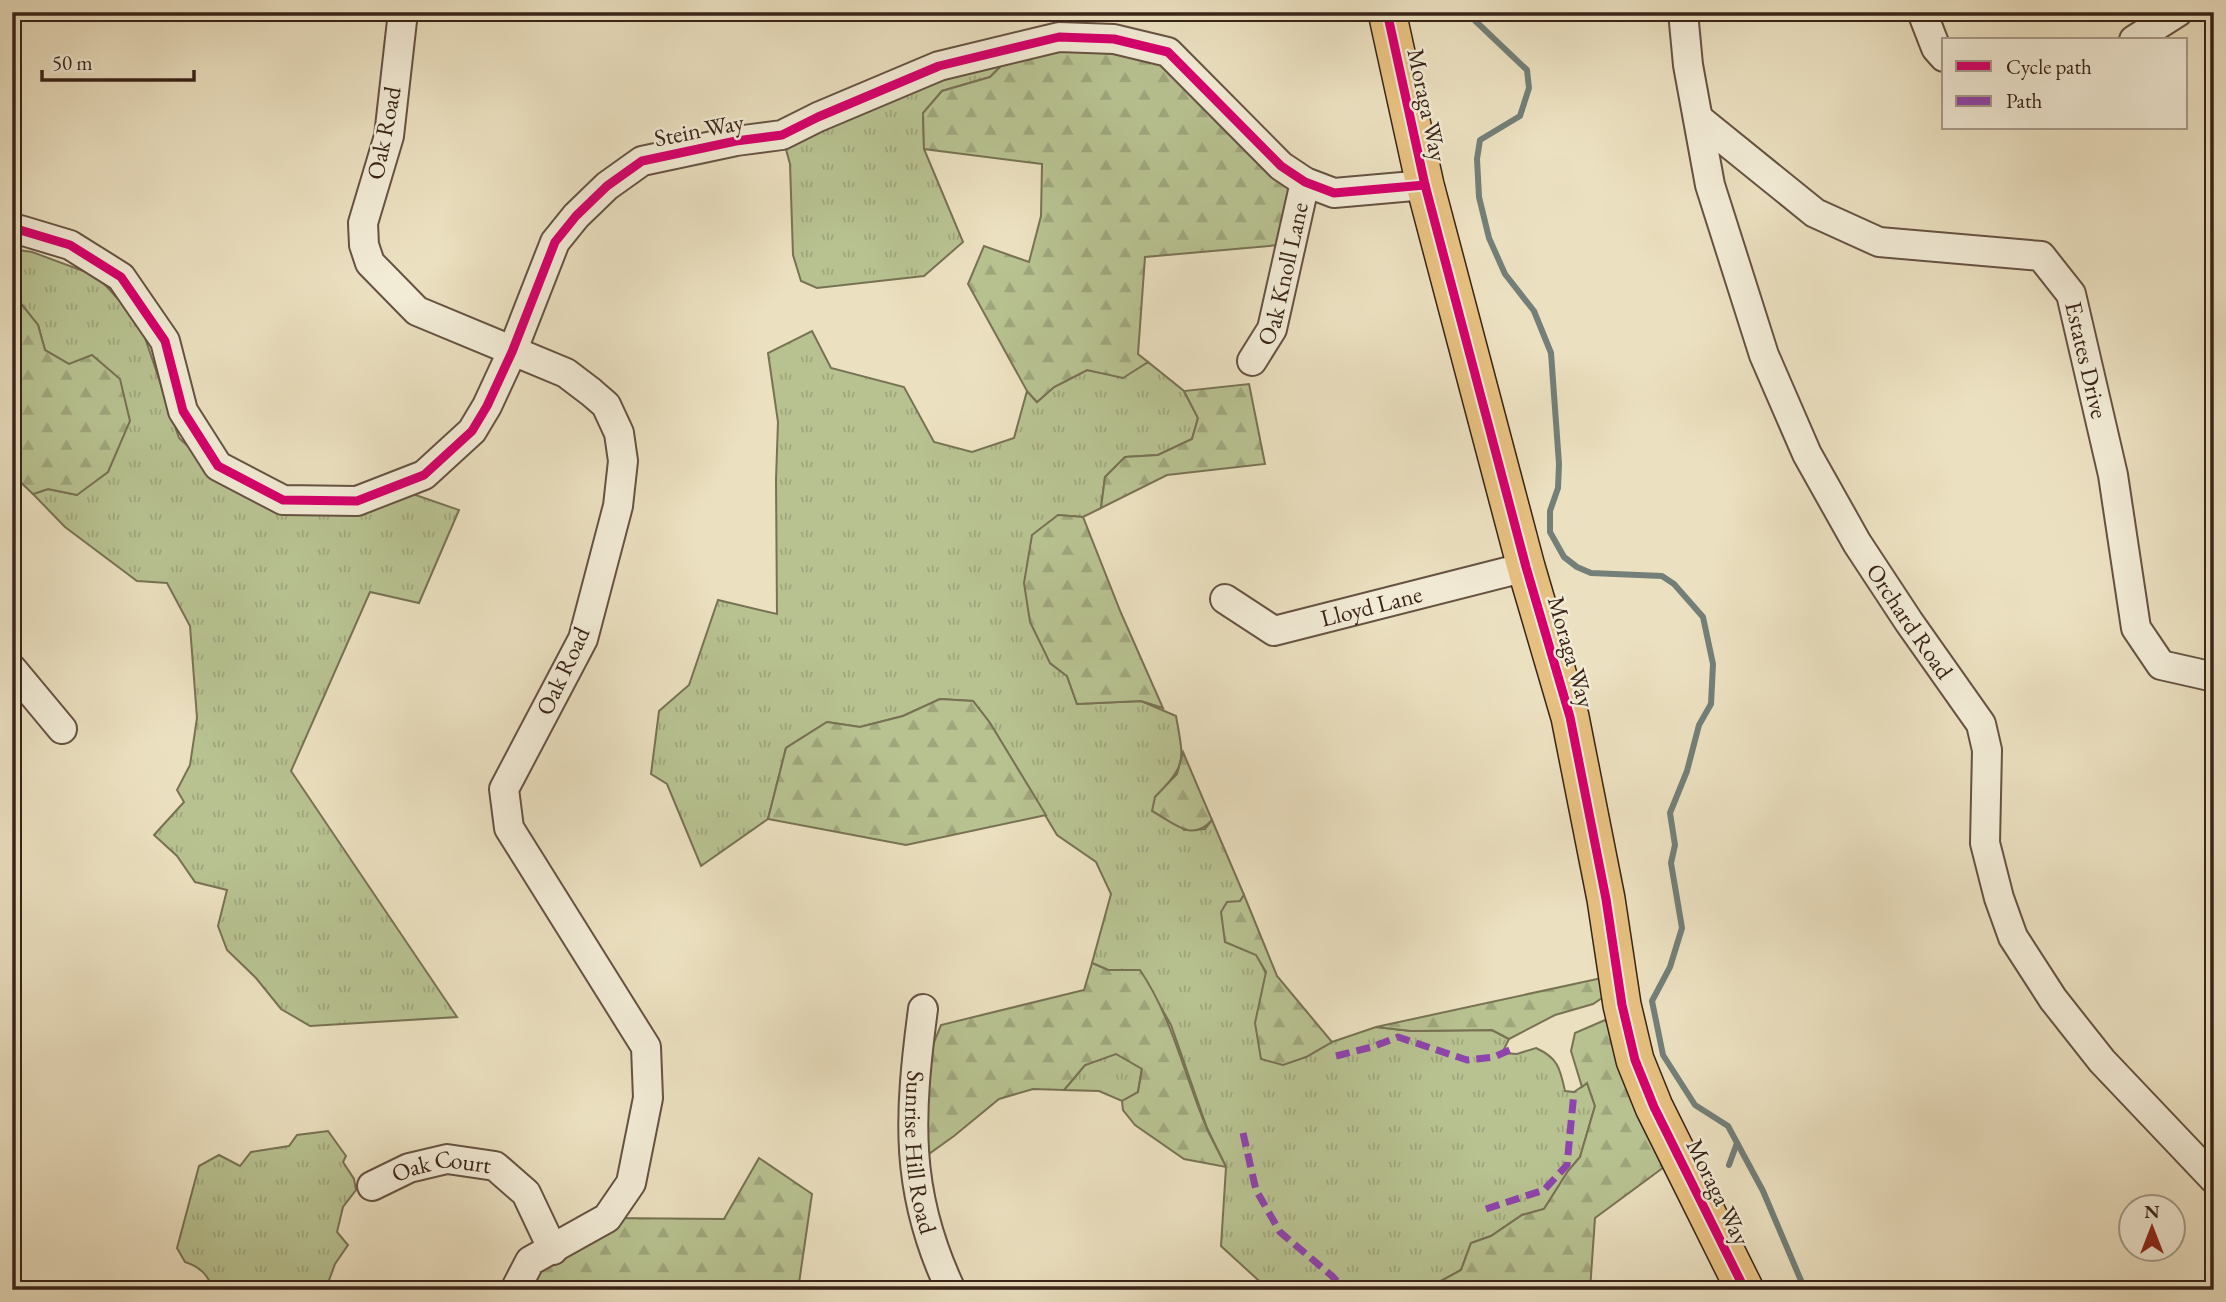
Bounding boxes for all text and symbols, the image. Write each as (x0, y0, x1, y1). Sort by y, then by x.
scale bar (42, 38, 194, 82)
legend (1942, 38, 2188, 130)
street label: Moraga Way (1400, 45, 1455, 165)
text: 50 m (52, 49, 93, 76)
text: Cycle path (2006, 53, 2092, 80)
street label: Oak Road (359, 83, 408, 182)
text: Path (2006, 87, 2043, 114)
street label: Stein Way (651, 106, 747, 153)
street label: Oak Knoll Lane (1249, 199, 1315, 351)
street label: Estates Drive (2058, 298, 2115, 422)
street label: Orchard Road (1860, 557, 1961, 686)
street label: Lloyd Lane (1317, 578, 1425, 634)
street label: Moraga Way (1541, 592, 1602, 712)
street label: Oak Road (529, 621, 597, 720)
street label: Sunrise Hill Road (898, 1069, 944, 1238)
street label: Moraga Way (1679, 1133, 1758, 1251)
street label: Oak Court (386, 1142, 494, 1189)
north arrow (2118, 1194, 2188, 1264)
text: N (2144, 1199, 2160, 1224)

